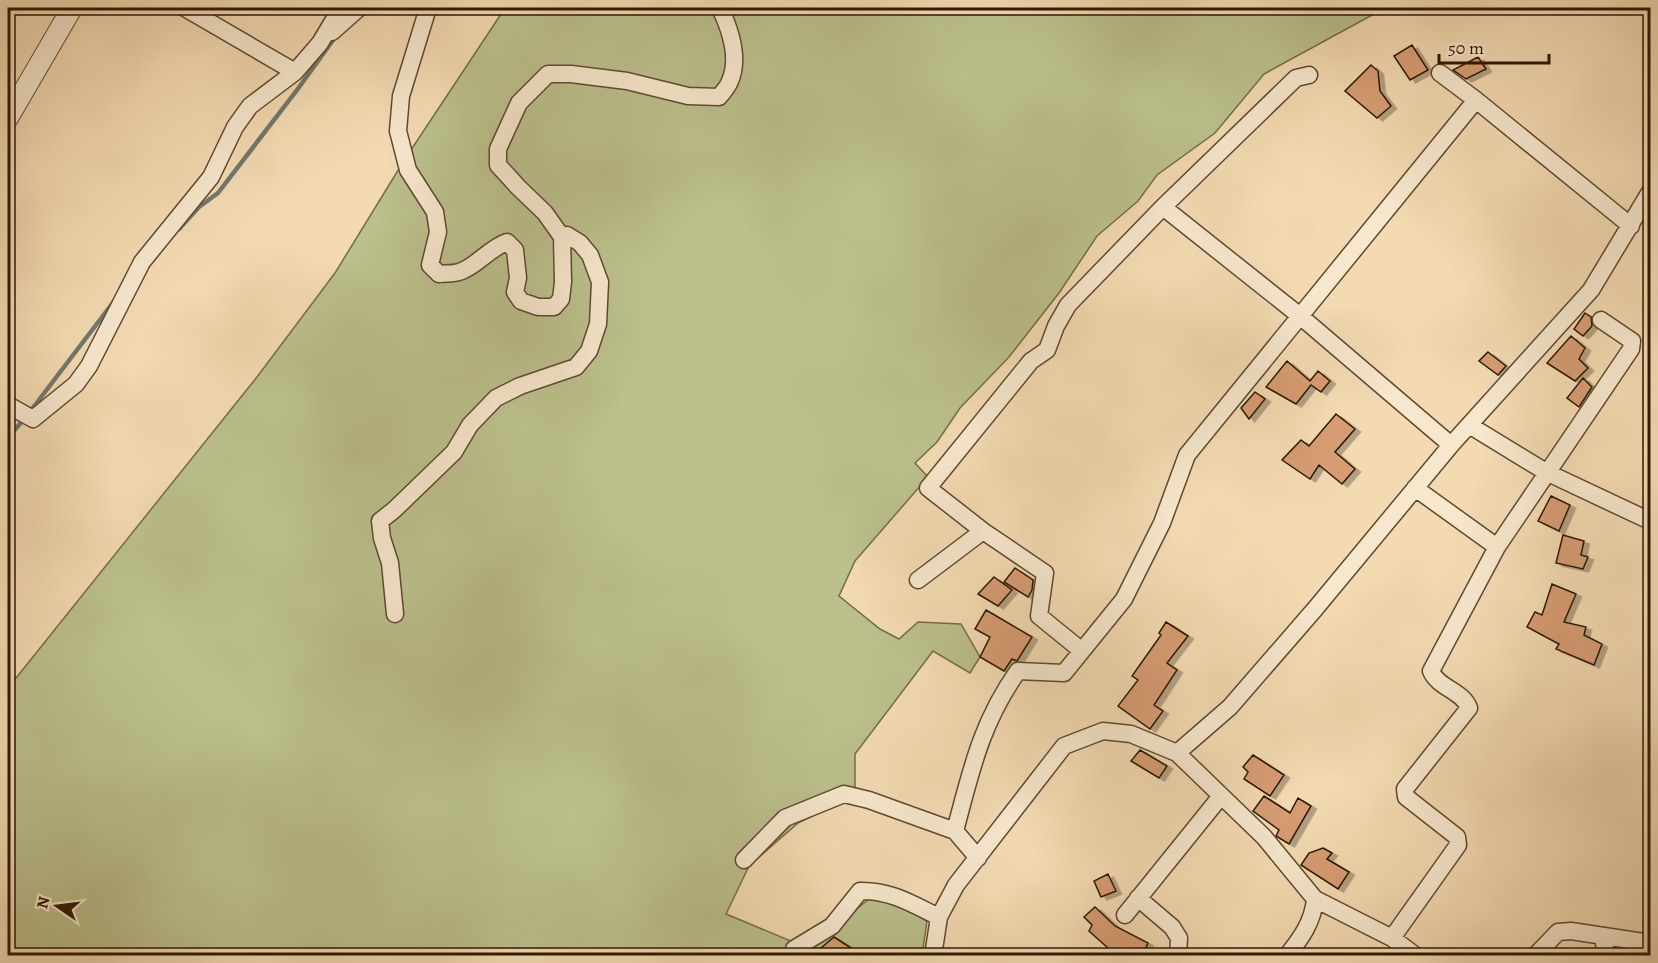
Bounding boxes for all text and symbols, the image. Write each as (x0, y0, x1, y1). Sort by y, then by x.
scale bar (1439, 27, 1548, 65)
text: 50 m (1448, 36, 1484, 60)
north arrow (27, 876, 87, 936)
text: N (31, 894, 56, 911)

